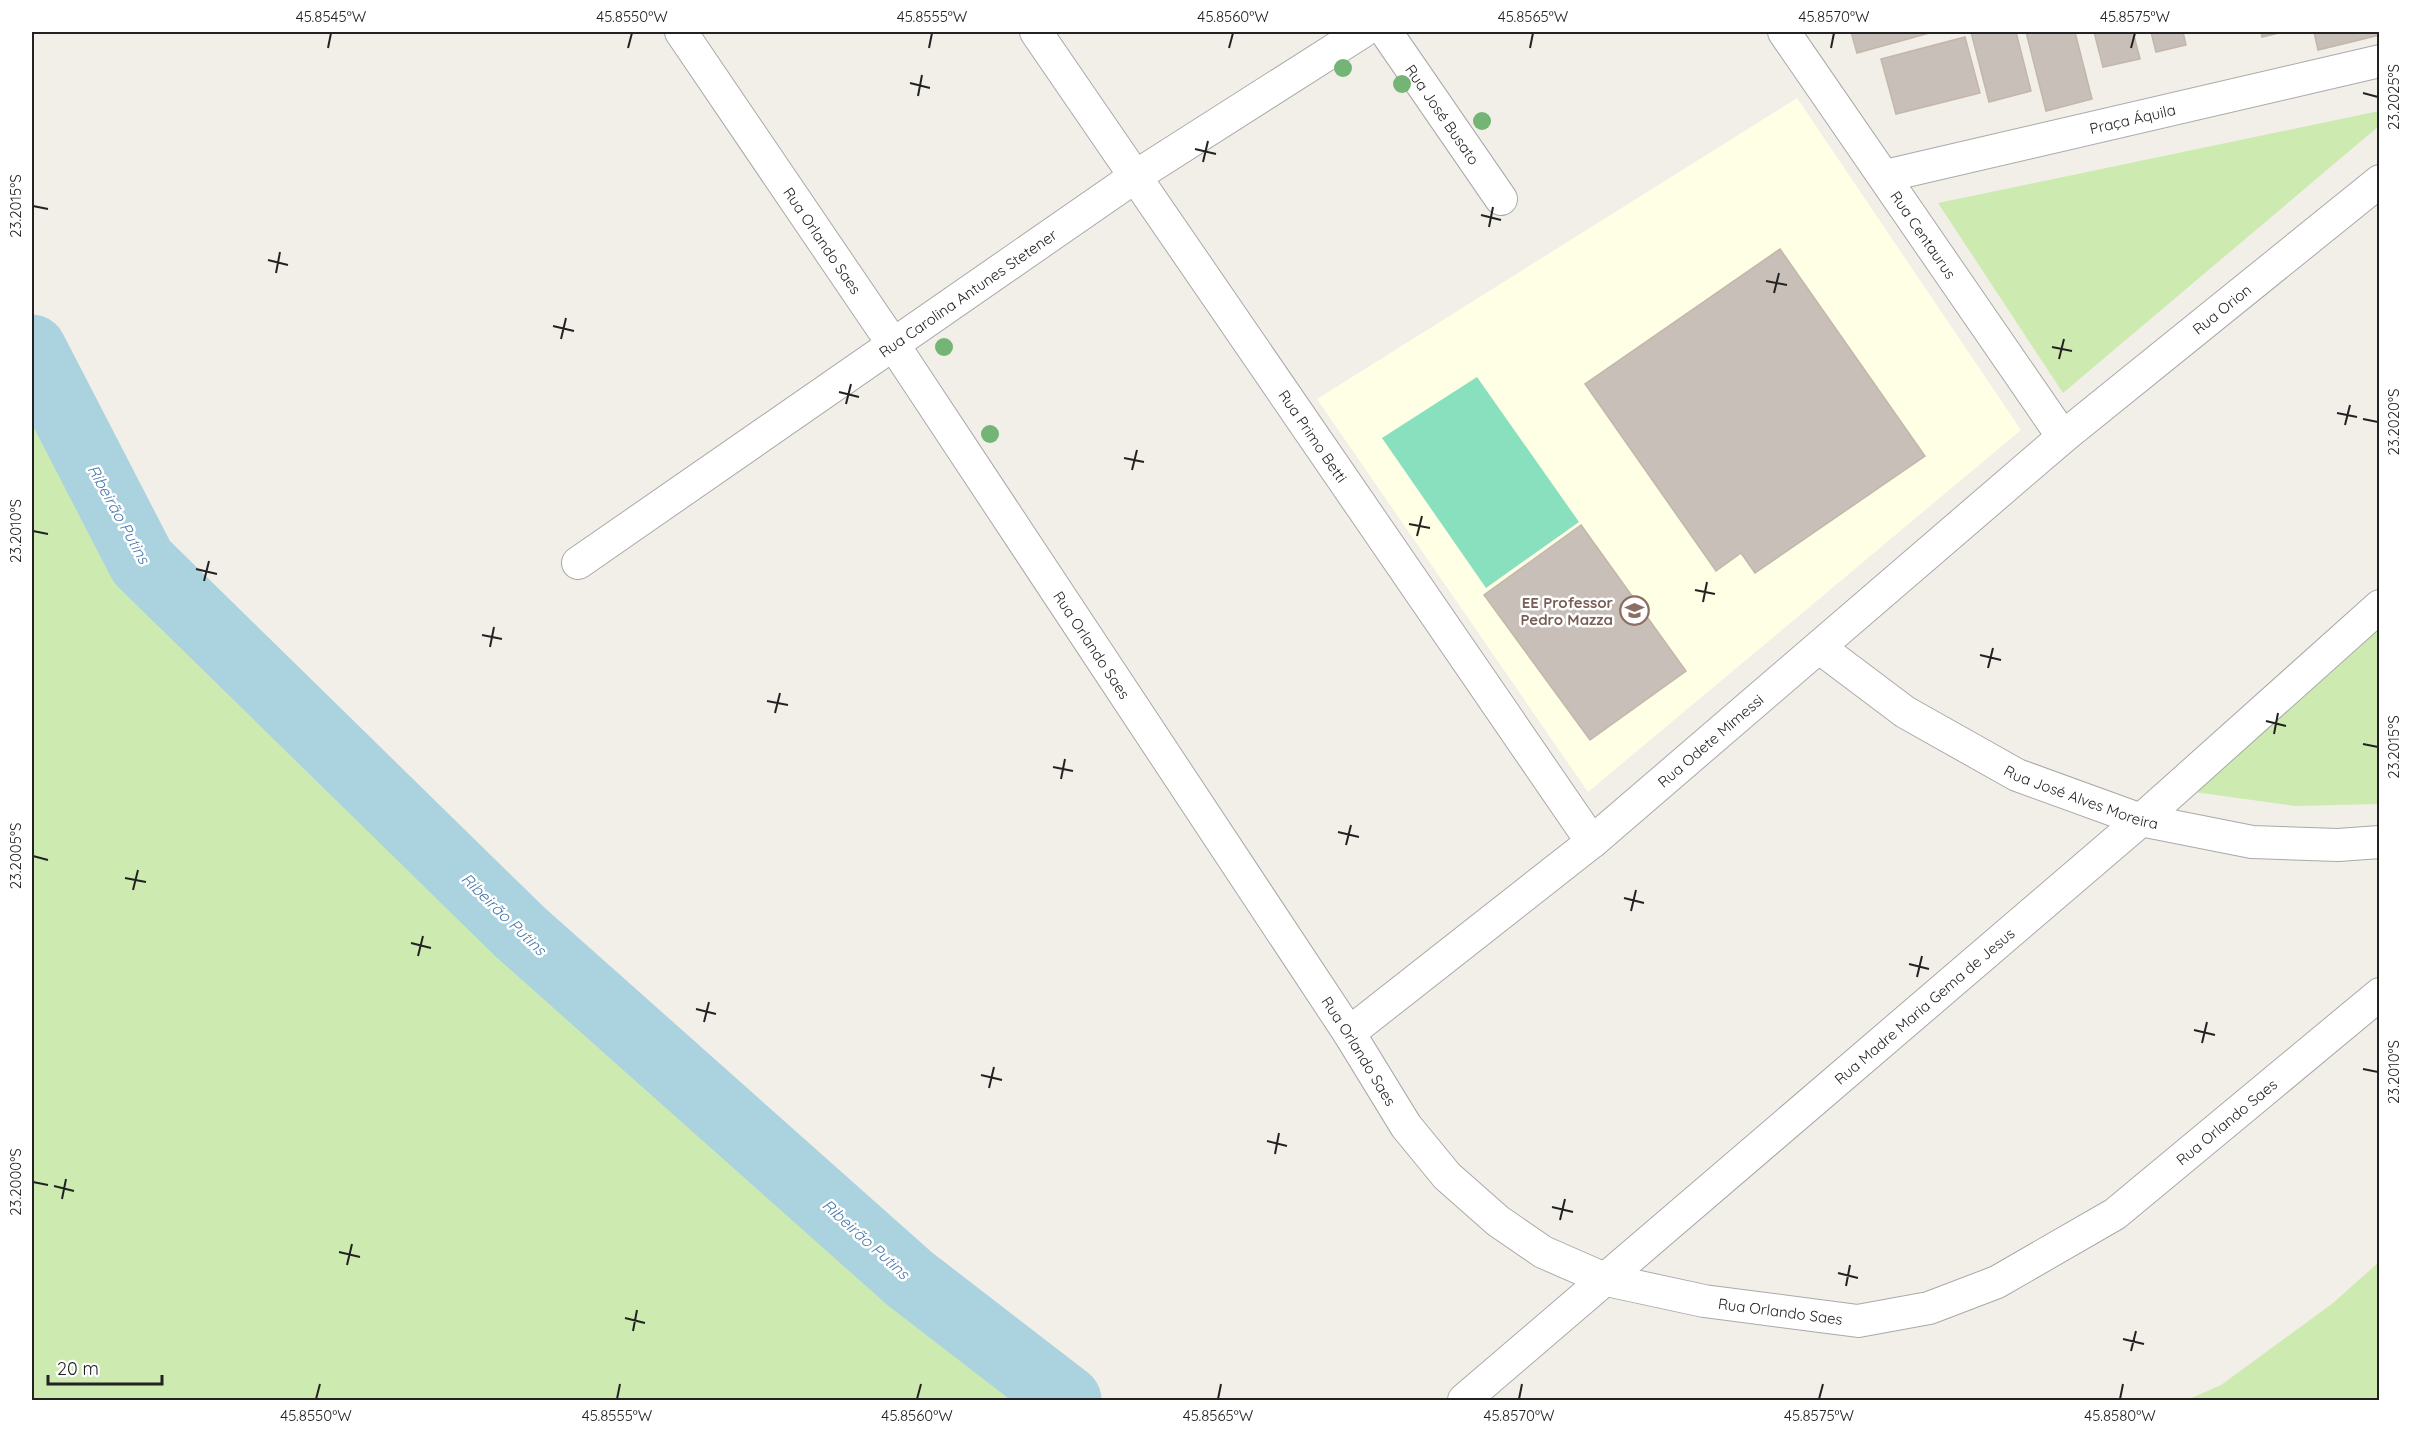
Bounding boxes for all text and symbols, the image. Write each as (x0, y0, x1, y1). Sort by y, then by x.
text: 45.8545°W (296, 7, 367, 26)
text: 45.8550°W (596, 7, 668, 26)
text: 45.8555°W (897, 7, 968, 26)
text: 45.8560°W (1197, 7, 1269, 26)
text: 45.8565°W (1498, 7, 1569, 26)
text: 45.8570°W (1799, 7, 1870, 26)
text: 45.8575°W (2100, 7, 2171, 26)
street label: Rua José Busato (1402, 61, 1484, 168)
text: 23.2025°S (2384, 64, 2403, 130)
street label: Praça Áquila (2088, 99, 2177, 138)
text: 23.2015°S (6, 174, 25, 238)
street label: Rua Orlando Saes (780, 183, 866, 298)
street label: Rua Centaurus (1887, 187, 1960, 282)
street label: Rua Carolina Antunes Stetener (875, 224, 1060, 361)
street label: Rua Orion (2188, 280, 2255, 338)
street label: Rua Primo Betti (1275, 386, 1352, 486)
text: 23.2020°S (2384, 389, 2403, 455)
water label: Ribeirão Putins (84, 461, 155, 568)
text: 23.2010°S (6, 499, 25, 563)
street label: Rua Orlando Saes (1050, 587, 1135, 702)
place label: EE Professor Pedro Mazza (1520, 593, 1613, 629)
school or university icon: EE Professor Pedro Mazza (1618, 595, 1650, 627)
street label: Rua Odete Mimessi (1653, 690, 1767, 791)
text: 23.2015°S (2384, 715, 2403, 779)
street label: Rua José Alves Moreira (2001, 760, 2160, 833)
text: 23.2005°S (6, 823, 25, 889)
water label: Ribeirão Putins (457, 869, 552, 960)
street label: Rua Madre Maria Gema de Jesus (1830, 923, 2018, 1088)
street label: Rua Orlando Saes (1318, 993, 1401, 1109)
text: 23.2010°S (2384, 1040, 2403, 1104)
street label: Rua Orlando Saes (2172, 1074, 2281, 1169)
text: 23.2000°S (6, 1148, 25, 1216)
water label: Ribeirão Putins (818, 1195, 915, 1284)
street label: Rua Orlando Saes (1717, 1293, 1844, 1328)
scale bar (48, 1348, 162, 1386)
text: 20 m (57, 1357, 99, 1380)
text: 45.8550°W (280, 1406, 352, 1425)
text: 45.8555°W (582, 1406, 653, 1425)
text: 45.8560°W (881, 1406, 953, 1425)
text: 45.8565°W (1183, 1406, 1254, 1425)
text: 45.8570°W (1484, 1406, 1555, 1425)
text: 45.8575°W (1784, 1406, 1855, 1425)
text: 45.8580°W (2084, 1406, 2156, 1425)

